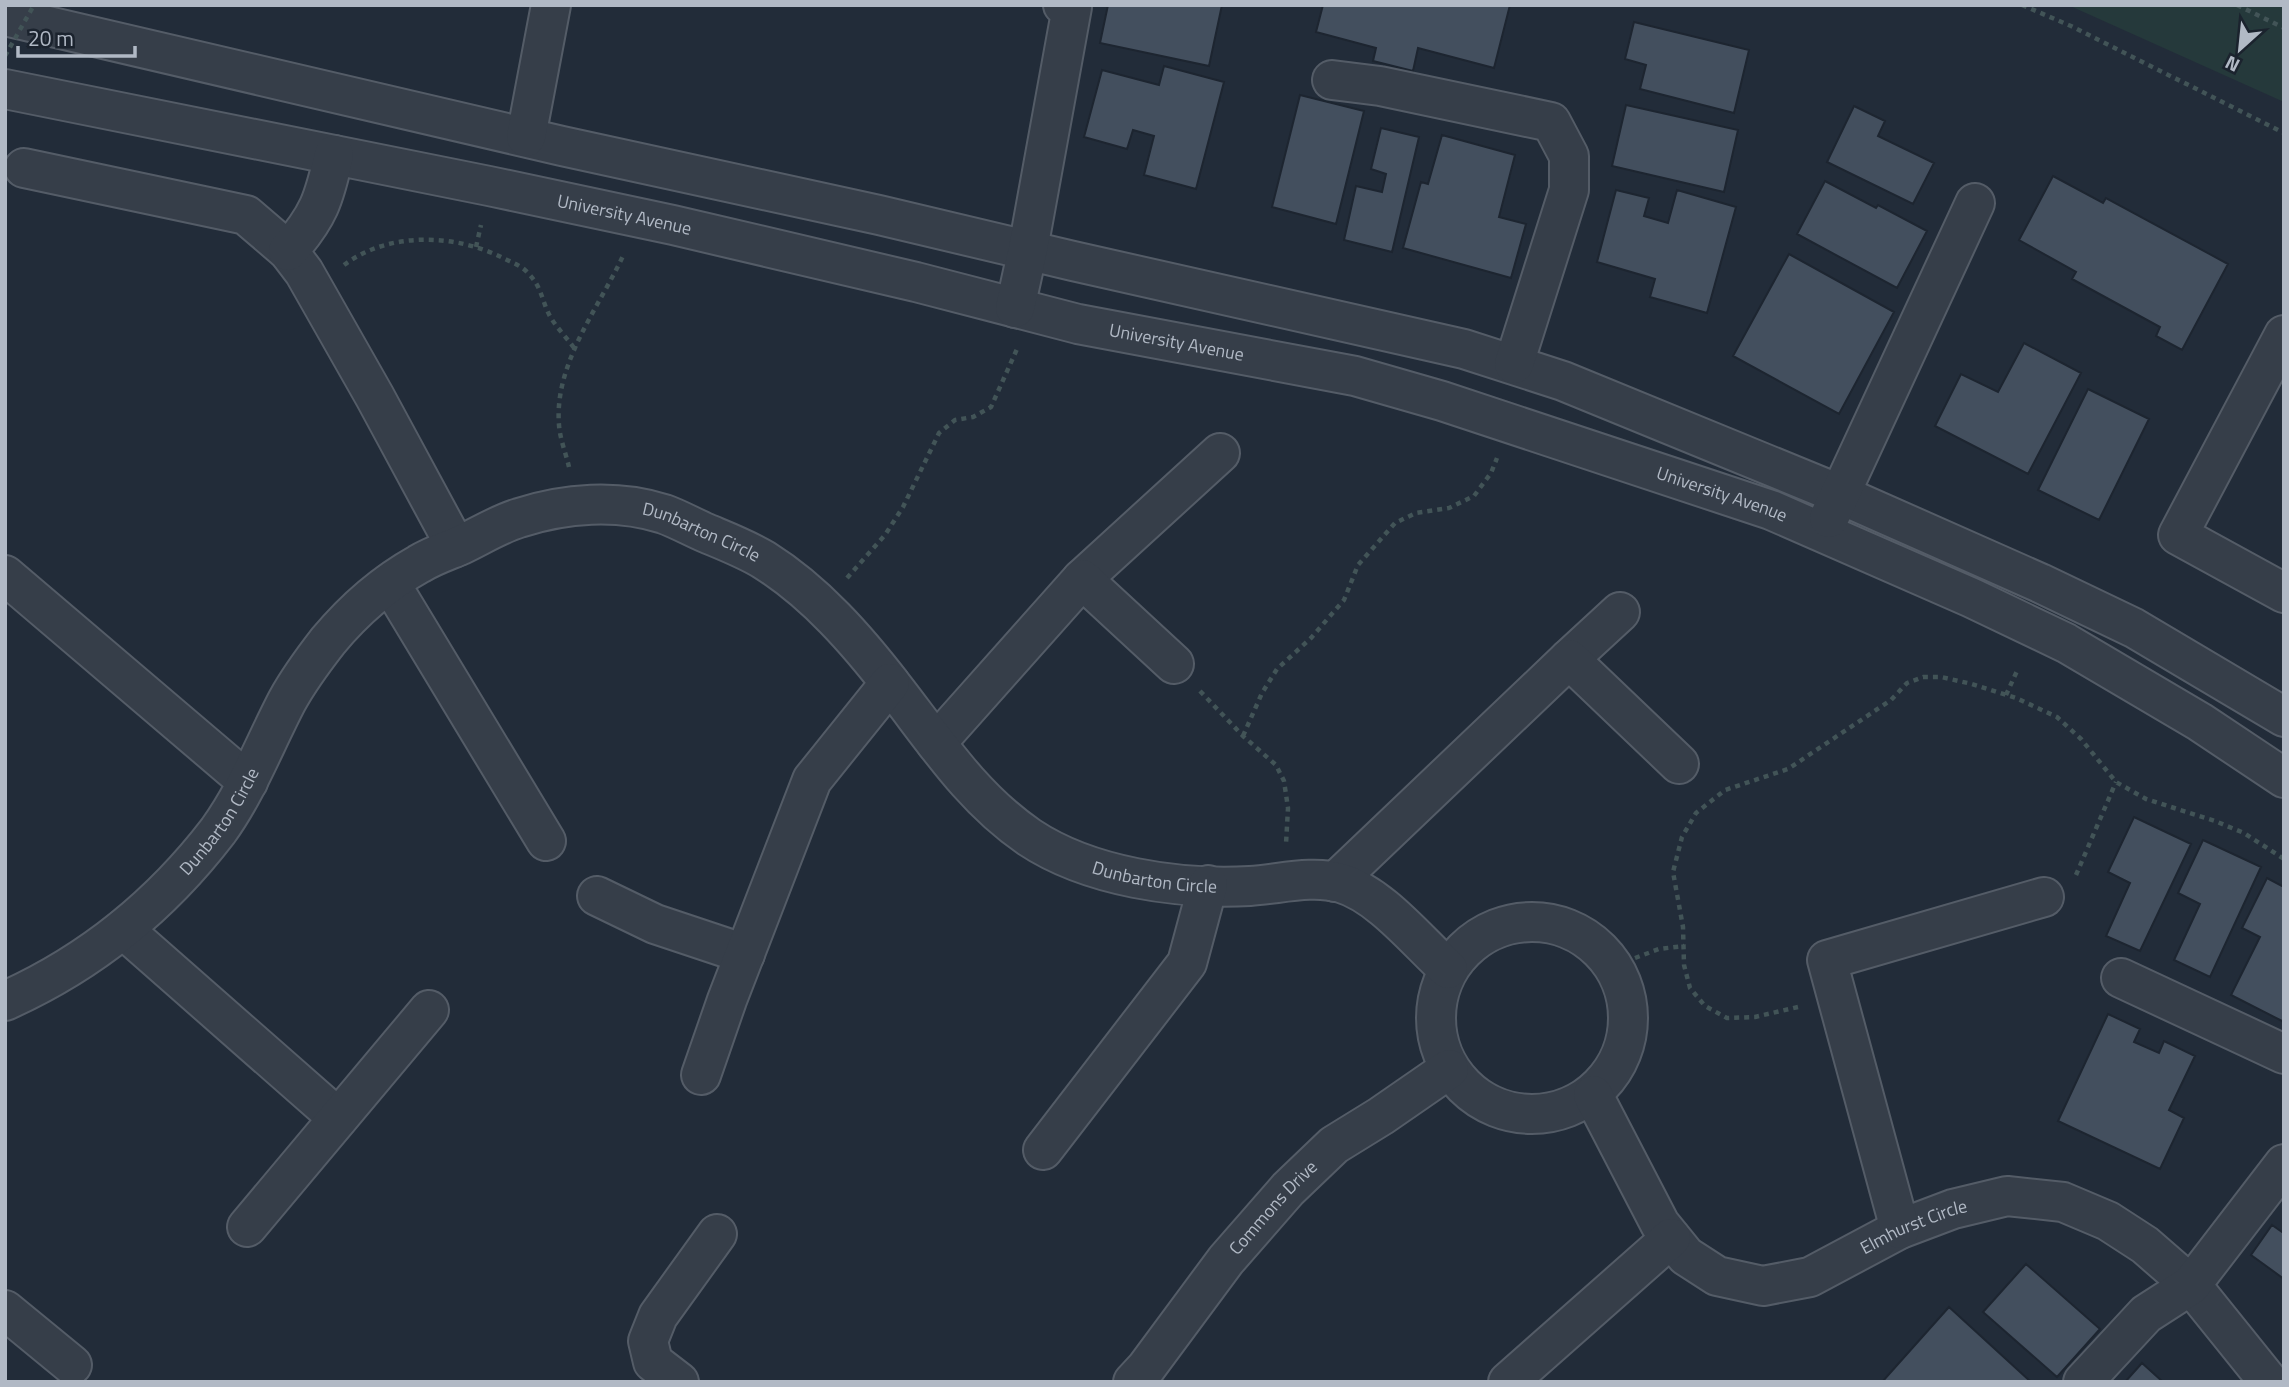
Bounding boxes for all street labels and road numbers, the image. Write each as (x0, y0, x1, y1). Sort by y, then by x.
street label: University Avenue (555, 187, 694, 242)
street label: University Avenue (1107, 316, 1246, 368)
street label: University Avenue (1653, 459, 1792, 529)
street label: Dunbarton Circle (640, 495, 766, 568)
street label: Dunbarton Circle (173, 763, 266, 881)
street label: Dunbarton Circle (1089, 854, 1217, 900)
street label: Commons Drive (1222, 1154, 1323, 1261)
street label: Elmhurst Circle (1855, 1192, 1970, 1261)

